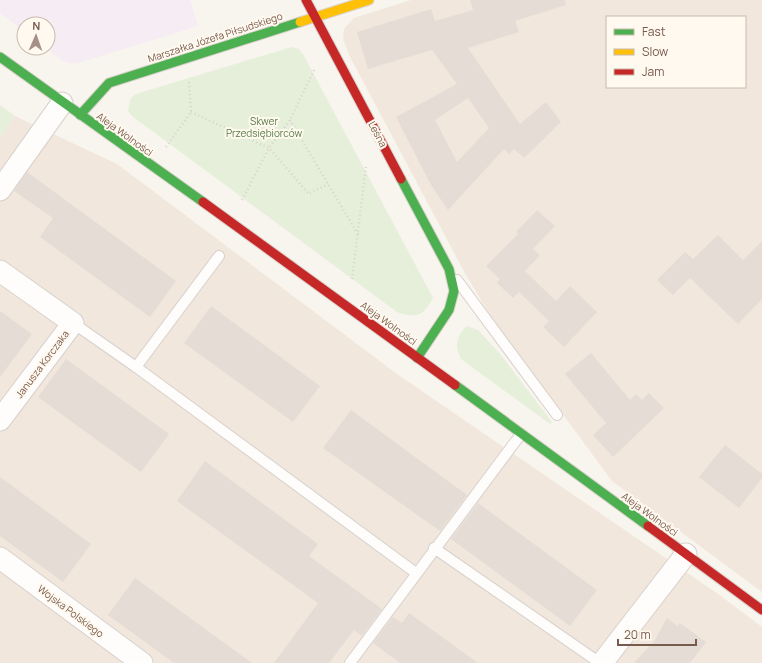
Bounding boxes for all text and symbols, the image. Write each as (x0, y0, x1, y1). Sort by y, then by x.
street label: Marszałka Józefa Piłsudskiego (146, 9, 284, 65)
north arrow (16, 16, 56, 56)
legend (606, 16, 746, 88)
text: N (32, 18, 41, 33)
text: Fast (642, 23, 666, 40)
text: Slow (642, 43, 668, 60)
text: Jam (642, 63, 664, 80)
street label: Aleja Wolności (94, 109, 156, 159)
park label: Skwer Przedsiębiorców (226, 114, 302, 140)
street label: Leśna (365, 118, 391, 150)
street label: Aleja Wolności (358, 298, 420, 348)
street label: Janusza Korczaka (12, 327, 72, 401)
street label: Aleja Wolności (619, 489, 681, 539)
street label: Wojska Polskiego (35, 582, 107, 641)
scale bar (618, 621, 696, 647)
text: 20 m (624, 626, 651, 643)

